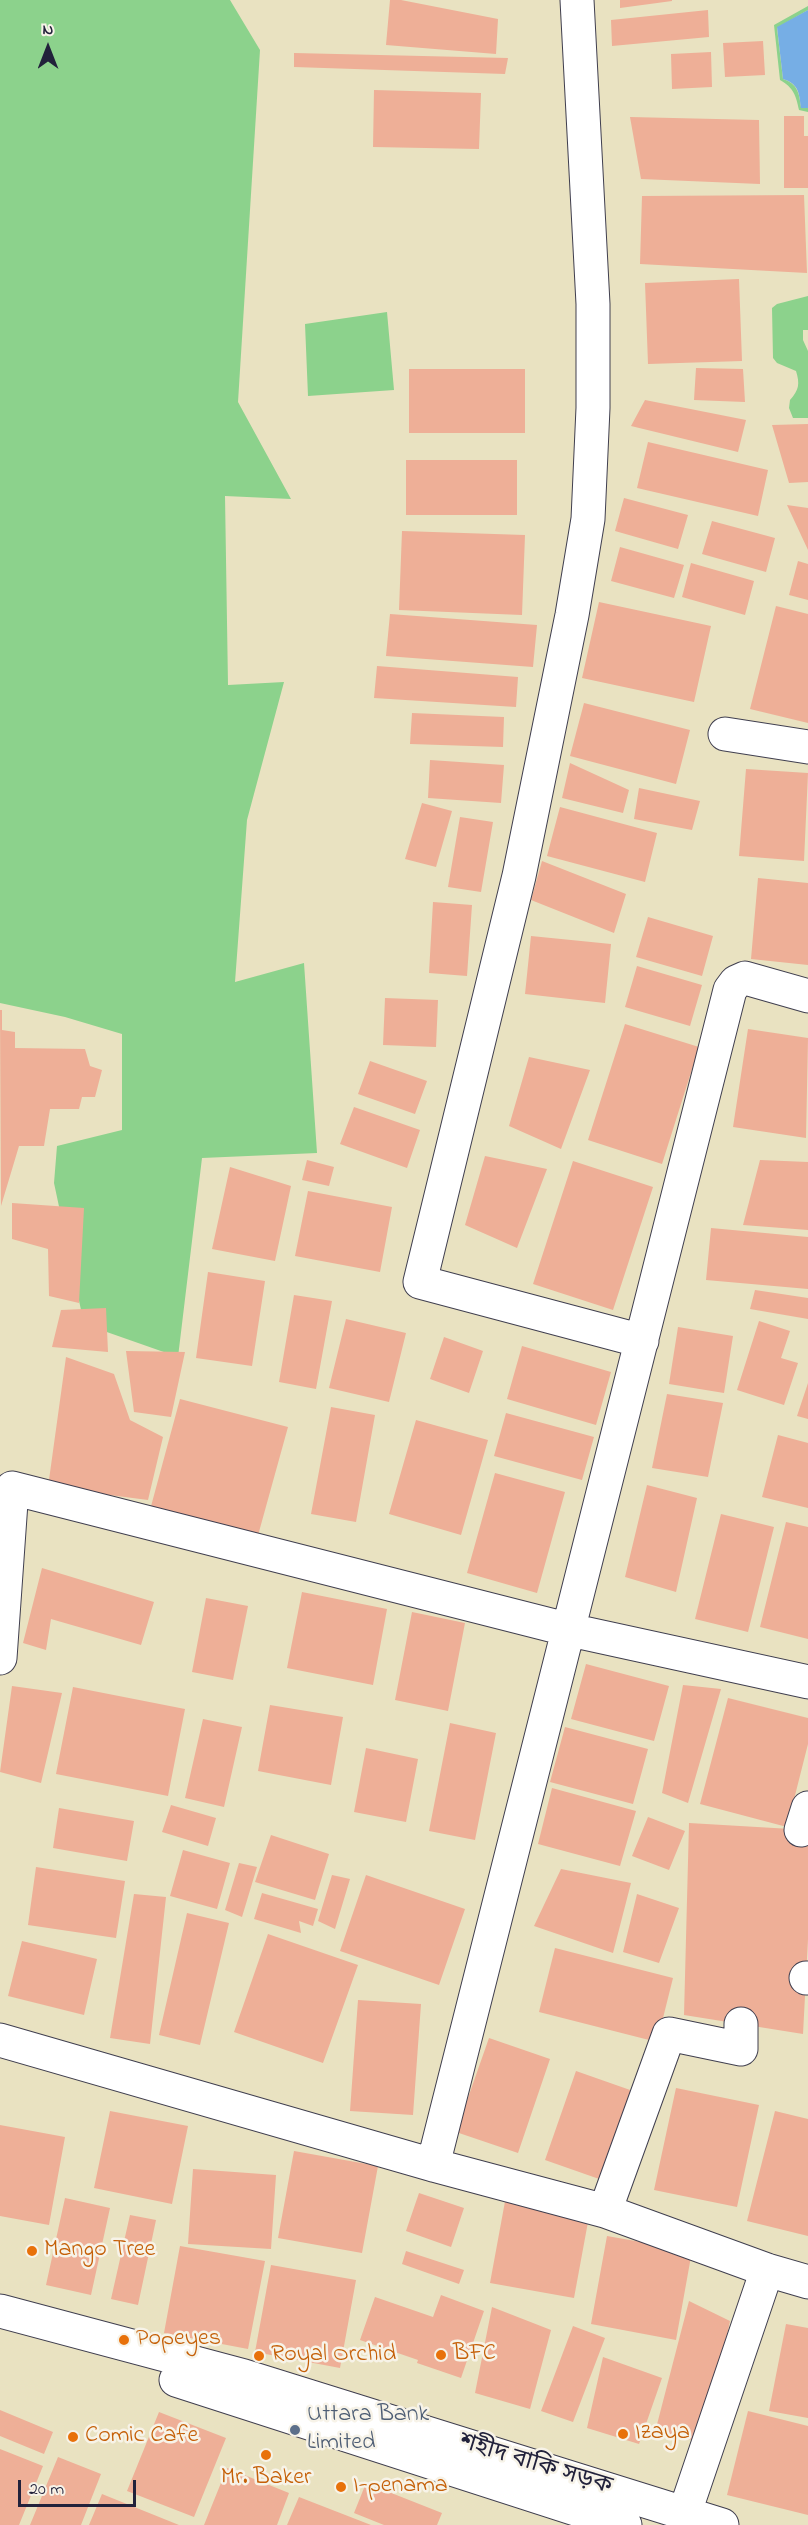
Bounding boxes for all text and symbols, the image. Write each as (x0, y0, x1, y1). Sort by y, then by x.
north arrow (18, 18, 78, 78)
text: N (43, 18, 53, 42)
place label: Mango Tree (44, 2237, 155, 2265)
marker: Mango Tree (25, 2244, 39, 2258)
place label: Popeyes (136, 2326, 221, 2354)
marker: Popeyes (117, 2333, 131, 2347)
place label: BFC (453, 2341, 496, 2369)
place label: Royal Orchid (271, 2342, 396, 2370)
marker: BFC (434, 2348, 448, 2362)
marker: Royal Orchid (252, 2349, 266, 2363)
place label: Uttara Bank Limited (307, 2402, 429, 2458)
place label: Izaya (635, 2420, 690, 2448)
place label: Comic Cafe (85, 2423, 198, 2451)
marker: Uttara Bank Limited (288, 2423, 302, 2437)
marker: Izaya (616, 2427, 630, 2441)
street label: শহীদ বাকি সড়ক (455, 2429, 615, 2503)
marker: Comic Cafe (66, 2430, 80, 2444)
marker: Mr. Baker (259, 2448, 273, 2462)
place label: Mr. Baker (221, 2465, 311, 2493)
scale bar (21, 2468, 140, 2506)
place label: I-penama (353, 2473, 448, 2501)
text: 20 m (29, 2477, 64, 2503)
marker: I-penama (334, 2480, 348, 2494)

